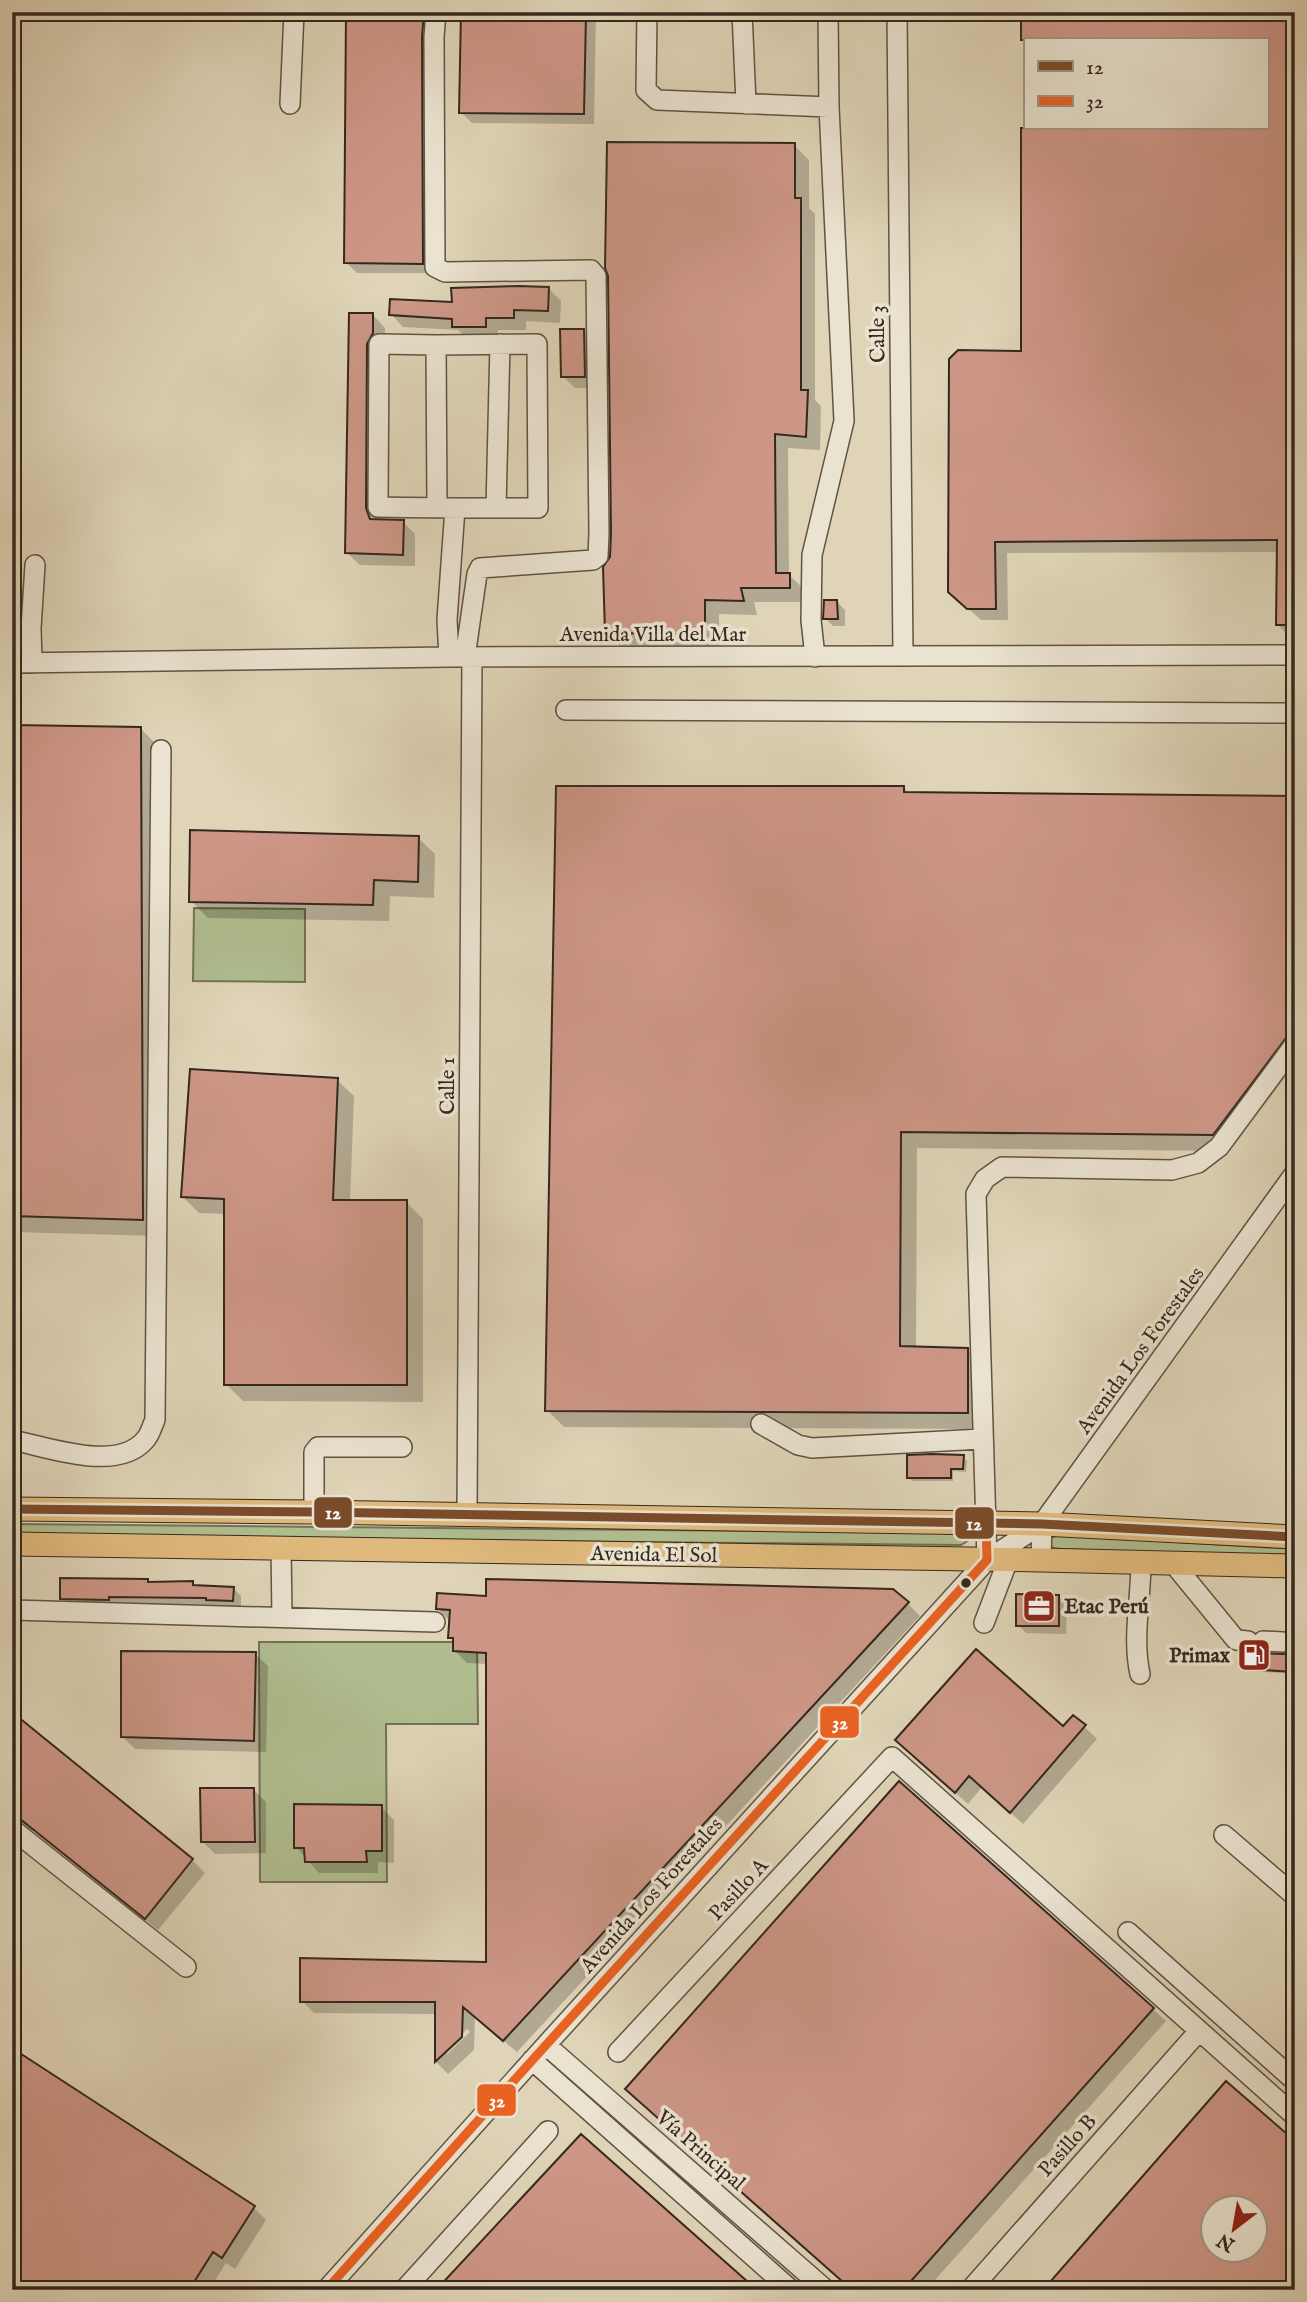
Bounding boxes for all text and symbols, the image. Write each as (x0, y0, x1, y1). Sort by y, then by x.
legend (1024, 38, 1268, 130)
text: 12 (1086, 55, 1104, 82)
text: 32 (1086, 89, 1104, 116)
street label: Calle 3 (864, 305, 893, 363)
street label: Avenida Villa del Mar (559, 622, 746, 649)
street label: Calle 1 (435, 1057, 462, 1115)
street label: Avenida Los Forestales (1071, 1262, 1211, 1441)
line badge: 12 (313, 1496, 353, 1529)
text: 12 (325, 1502, 341, 1526)
line badge: 12 (954, 1506, 995, 1540)
text: 12 (966, 1513, 982, 1537)
street label: Avenida El Sol (589, 1541, 718, 1570)
unlabelled marker (959, 1576, 973, 1590)
office icon: Etac Perú (1020, 1587, 1058, 1625)
place label: Etac Perú (1064, 1594, 1149, 1621)
fuel station icon: Primax (1235, 1636, 1273, 1674)
place label: Primax (1169, 1643, 1231, 1670)
line badge: 32 (819, 1705, 860, 1739)
text: 32 (832, 1712, 848, 1736)
street label: Avenida Los Forestales (574, 1812, 729, 1980)
street label: Pasillo A (703, 1853, 775, 1927)
line badge: 32 (476, 2083, 517, 2117)
text: 32 (489, 2090, 505, 2114)
street label: Vía Principal (649, 2104, 751, 2198)
street label: Pasillo B (1033, 2109, 1103, 2183)
north arrow (1198, 2194, 1268, 2264)
text: N (1213, 2227, 1240, 2257)

